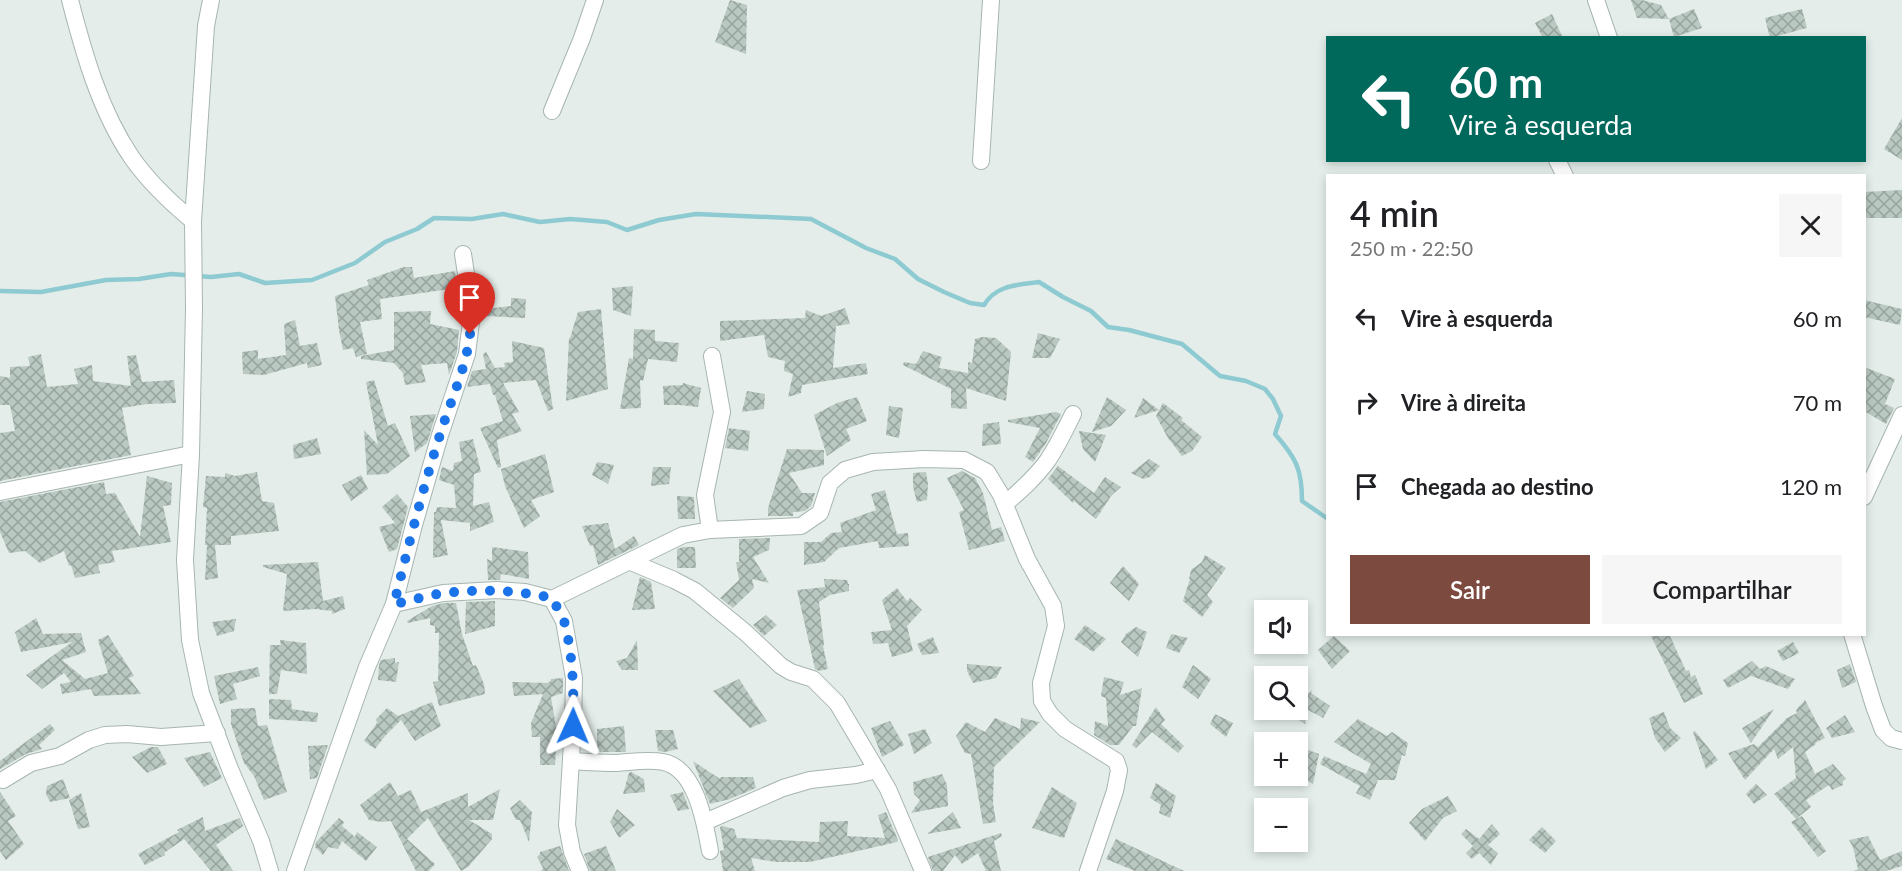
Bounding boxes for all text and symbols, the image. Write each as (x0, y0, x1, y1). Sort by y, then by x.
text: 60 m (1449, 57, 1543, 107)
icon: left (1350, 60, 1428, 138)
text: Vire à esquerda (1449, 108, 1633, 141)
text: 4 min (1350, 191, 1439, 235)
button: close (1779, 194, 1842, 257)
text: 250 m · 22:50 (1350, 236, 1473, 260)
pin (444, 272, 495, 334)
icon: arrive (453, 281, 486, 314)
icon: left (1350, 302, 1383, 335)
text: Vire à esquerda (1401, 305, 1553, 332)
text: 60 m (1793, 305, 1842, 332)
icon: right (1350, 386, 1383, 419)
text: Vire à direita (1401, 389, 1526, 416)
text: 70 m (1793, 389, 1842, 416)
icon: arrive (1350, 470, 1383, 503)
text: Chegada ao destino (1401, 473, 1594, 500)
text: 120 m (1780, 473, 1842, 500)
button: Sair (1350, 555, 1590, 624)
button: Compartilhar (1602, 555, 1842, 624)
map controls (1254, 600, 1308, 852)
button: sound (1254, 600, 1308, 654)
button: search (1254, 666, 1308, 720)
position arrow (541, 694, 605, 758)
button: + (1254, 732, 1308, 786)
button: − (1254, 798, 1308, 852)

